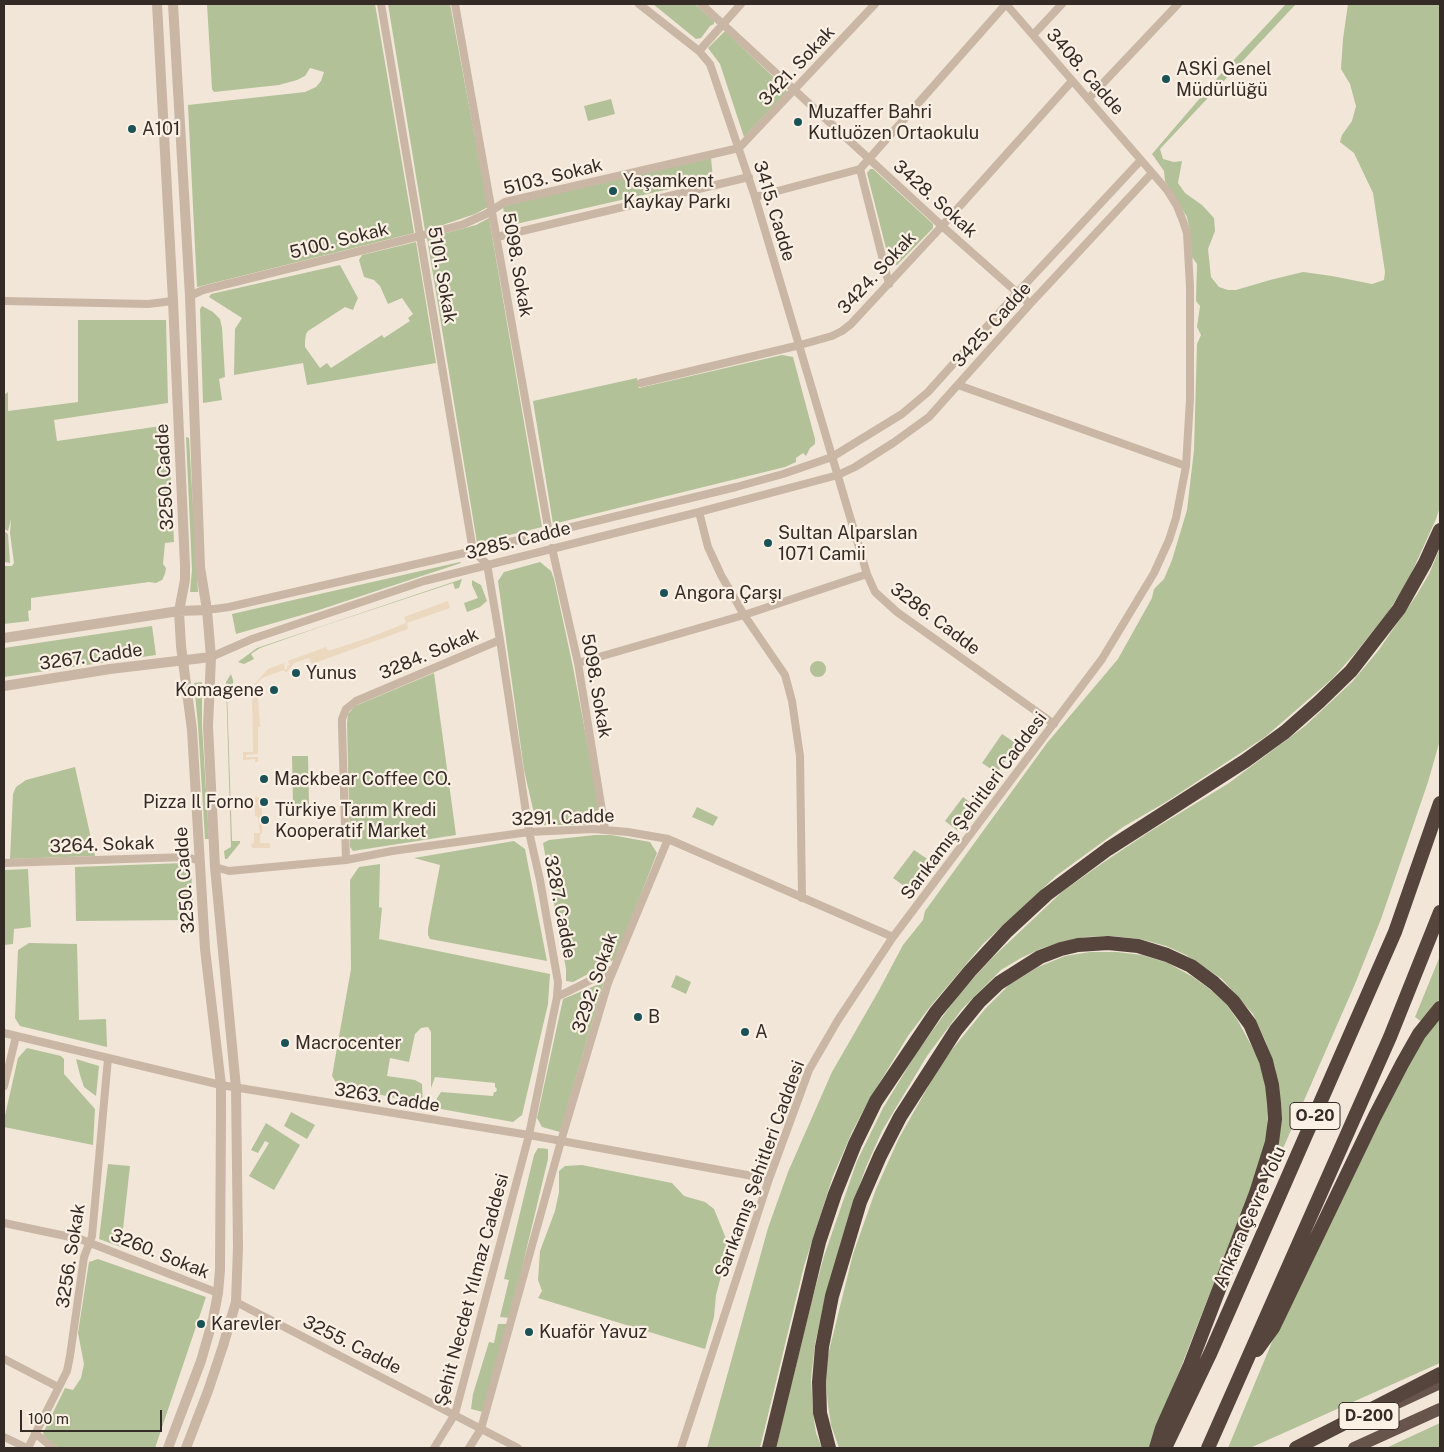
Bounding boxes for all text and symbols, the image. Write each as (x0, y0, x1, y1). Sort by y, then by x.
street label: 3421. Sokak (755, 22, 839, 110)
street label: 3408. Cadde (1042, 24, 1128, 120)
place label: ASKİ Genel Müdürlüğü (1176, 58, 1272, 100)
marker: ASKİ Genel Müdürlüğü (1160, 73, 1172, 85)
place label: Muzaffer Bahri Kutluözen Ortaokulu (808, 101, 979, 144)
marker: Muzaffer Bahri Kutluözen Ortaokulu (792, 116, 804, 128)
place label: A101 (142, 118, 180, 140)
marker: A101 (126, 123, 138, 135)
street label: 5103. Sokak (501, 154, 605, 200)
street label: 3428. Sokak (889, 156, 981, 242)
street label: 3415. Cadde (748, 158, 800, 264)
place label: Yaşamkent Kaykay Parkı (623, 170, 731, 212)
marker: Yaşamkent Kaykay Parkı (607, 185, 619, 197)
street label: 5098. Sokak (497, 211, 537, 319)
street label: 5100. Sokak (287, 218, 391, 264)
street label: 5101. Sokak (423, 225, 461, 325)
street label: 3424. Sokak (833, 227, 921, 319)
street label: 3425. Cadde (948, 278, 1036, 372)
street label: 3250. Cadde (151, 423, 179, 531)
street label: 3285. Cadde (463, 518, 573, 564)
place label: Sultan Alparslan 1071 Camii (778, 522, 918, 564)
marker: Sultan Alparslan 1071 Camii (762, 537, 774, 549)
street label: 3286. Cadde (886, 578, 984, 660)
place label: Angora Çarşı (674, 582, 782, 604)
marker: Angora Çarşı (658, 587, 670, 599)
street label: 3284. Sokak (376, 623, 482, 685)
street label: 5098. Sokak (576, 632, 616, 740)
street label: 3267. Cadde (38, 639, 144, 675)
place label: Yunus (306, 662, 357, 684)
marker: Yunus (290, 667, 302, 679)
place label: Komagene (175, 679, 264, 701)
marker: Komagene (268, 684, 280, 696)
street label: Sarıkamış Şehitleri Caddesi (896, 708, 1052, 904)
place label: Mackbear Coffee CO. (274, 768, 451, 790)
marker: Mackbear Coffee CO. (258, 773, 270, 785)
place label: Pizza Il Forno (143, 791, 254, 813)
marker: Pizza Il Forno (258, 796, 270, 808)
place label: Türkiye Tarım Kredi Kooperatif Market (275, 799, 437, 842)
street label: 3291. Cadde (511, 805, 615, 831)
marker: Türkiye Tarım Kredi Kooperatif Market (259, 814, 271, 826)
street label: 3250. Cadde (170, 826, 200, 934)
street label: 3264. Sokak (49, 832, 155, 858)
street label: 3287. Cadde (539, 854, 581, 960)
street label: 3292. Sokak (568, 930, 622, 1036)
place label: B (648, 1006, 660, 1028)
marker: B (632, 1011, 644, 1023)
place label: A (755, 1021, 768, 1043)
marker: A (739, 1026, 751, 1038)
place label: Macrocenter (295, 1032, 401, 1054)
marker: Macrocenter (279, 1037, 291, 1049)
street label: Sarıkamış Şehitleri Caddesi (711, 1058, 809, 1280)
street label: 3263. Cadde (333, 1079, 441, 1117)
road number: O-20 (1290, 1102, 1340, 1130)
street label: Ankara Çevre Yolu (1209, 1143, 1291, 1291)
street label: Şehit Necdet Yılmaz Caddesi (431, 1171, 513, 1409)
street label: 3256. Sokak (52, 1202, 90, 1310)
street label: 3260. Sokak (107, 1224, 213, 1284)
street label: 3255. Cadde (299, 1311, 405, 1379)
place label: Karevler (211, 1313, 281, 1335)
marker: Karevler (195, 1318, 207, 1330)
place label: Kuaför Yavuz (539, 1321, 647, 1343)
marker: Kuaför Yavuz (523, 1326, 535, 1338)
scale bar (22, 1400, 165, 1432)
road number: D-200 (1339, 1402, 1399, 1430)
text: 100 m (28, 1410, 69, 1427)

